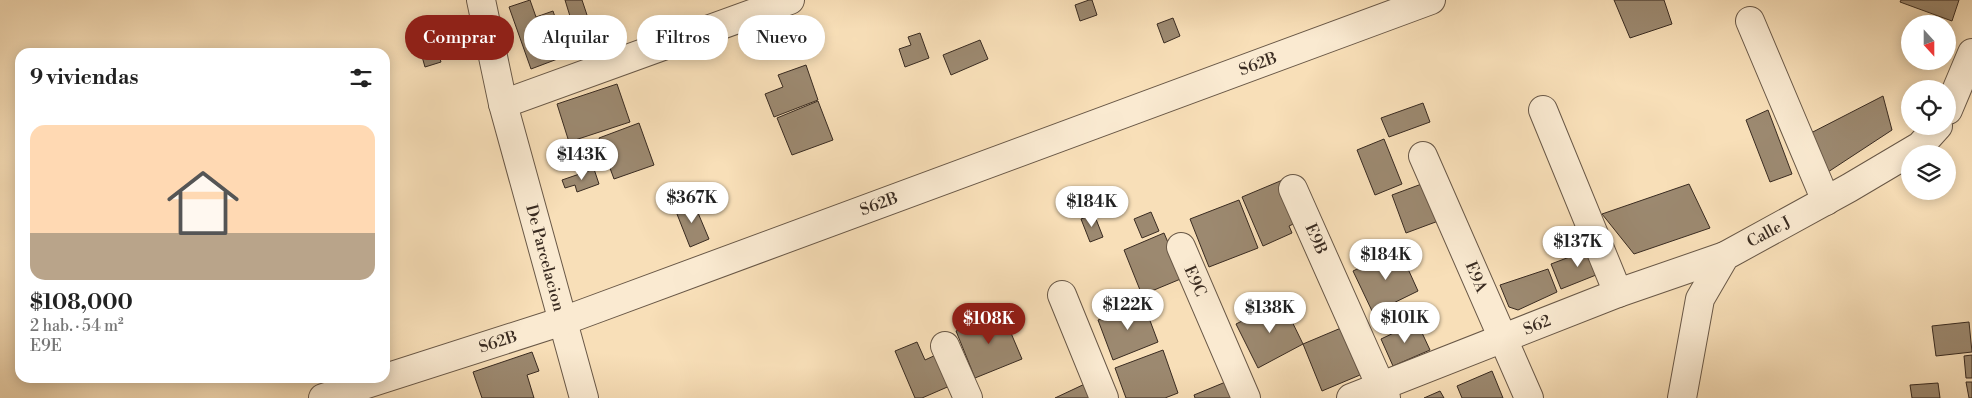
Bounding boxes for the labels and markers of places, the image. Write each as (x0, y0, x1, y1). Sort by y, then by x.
pin: $143K (547, 138, 617, 181)
pin: $367K (657, 182, 727, 224)
pin: $184K (1057, 186, 1127, 228)
pin: $137K (1543, 226, 1613, 268)
pin: $184K (1351, 238, 1421, 281)
pin: $122K (1093, 288, 1163, 331)
pin: $138K (1235, 292, 1305, 334)
pin: $108K (954, 302, 1024, 345)
pin: $101K (1370, 302, 1440, 344)

